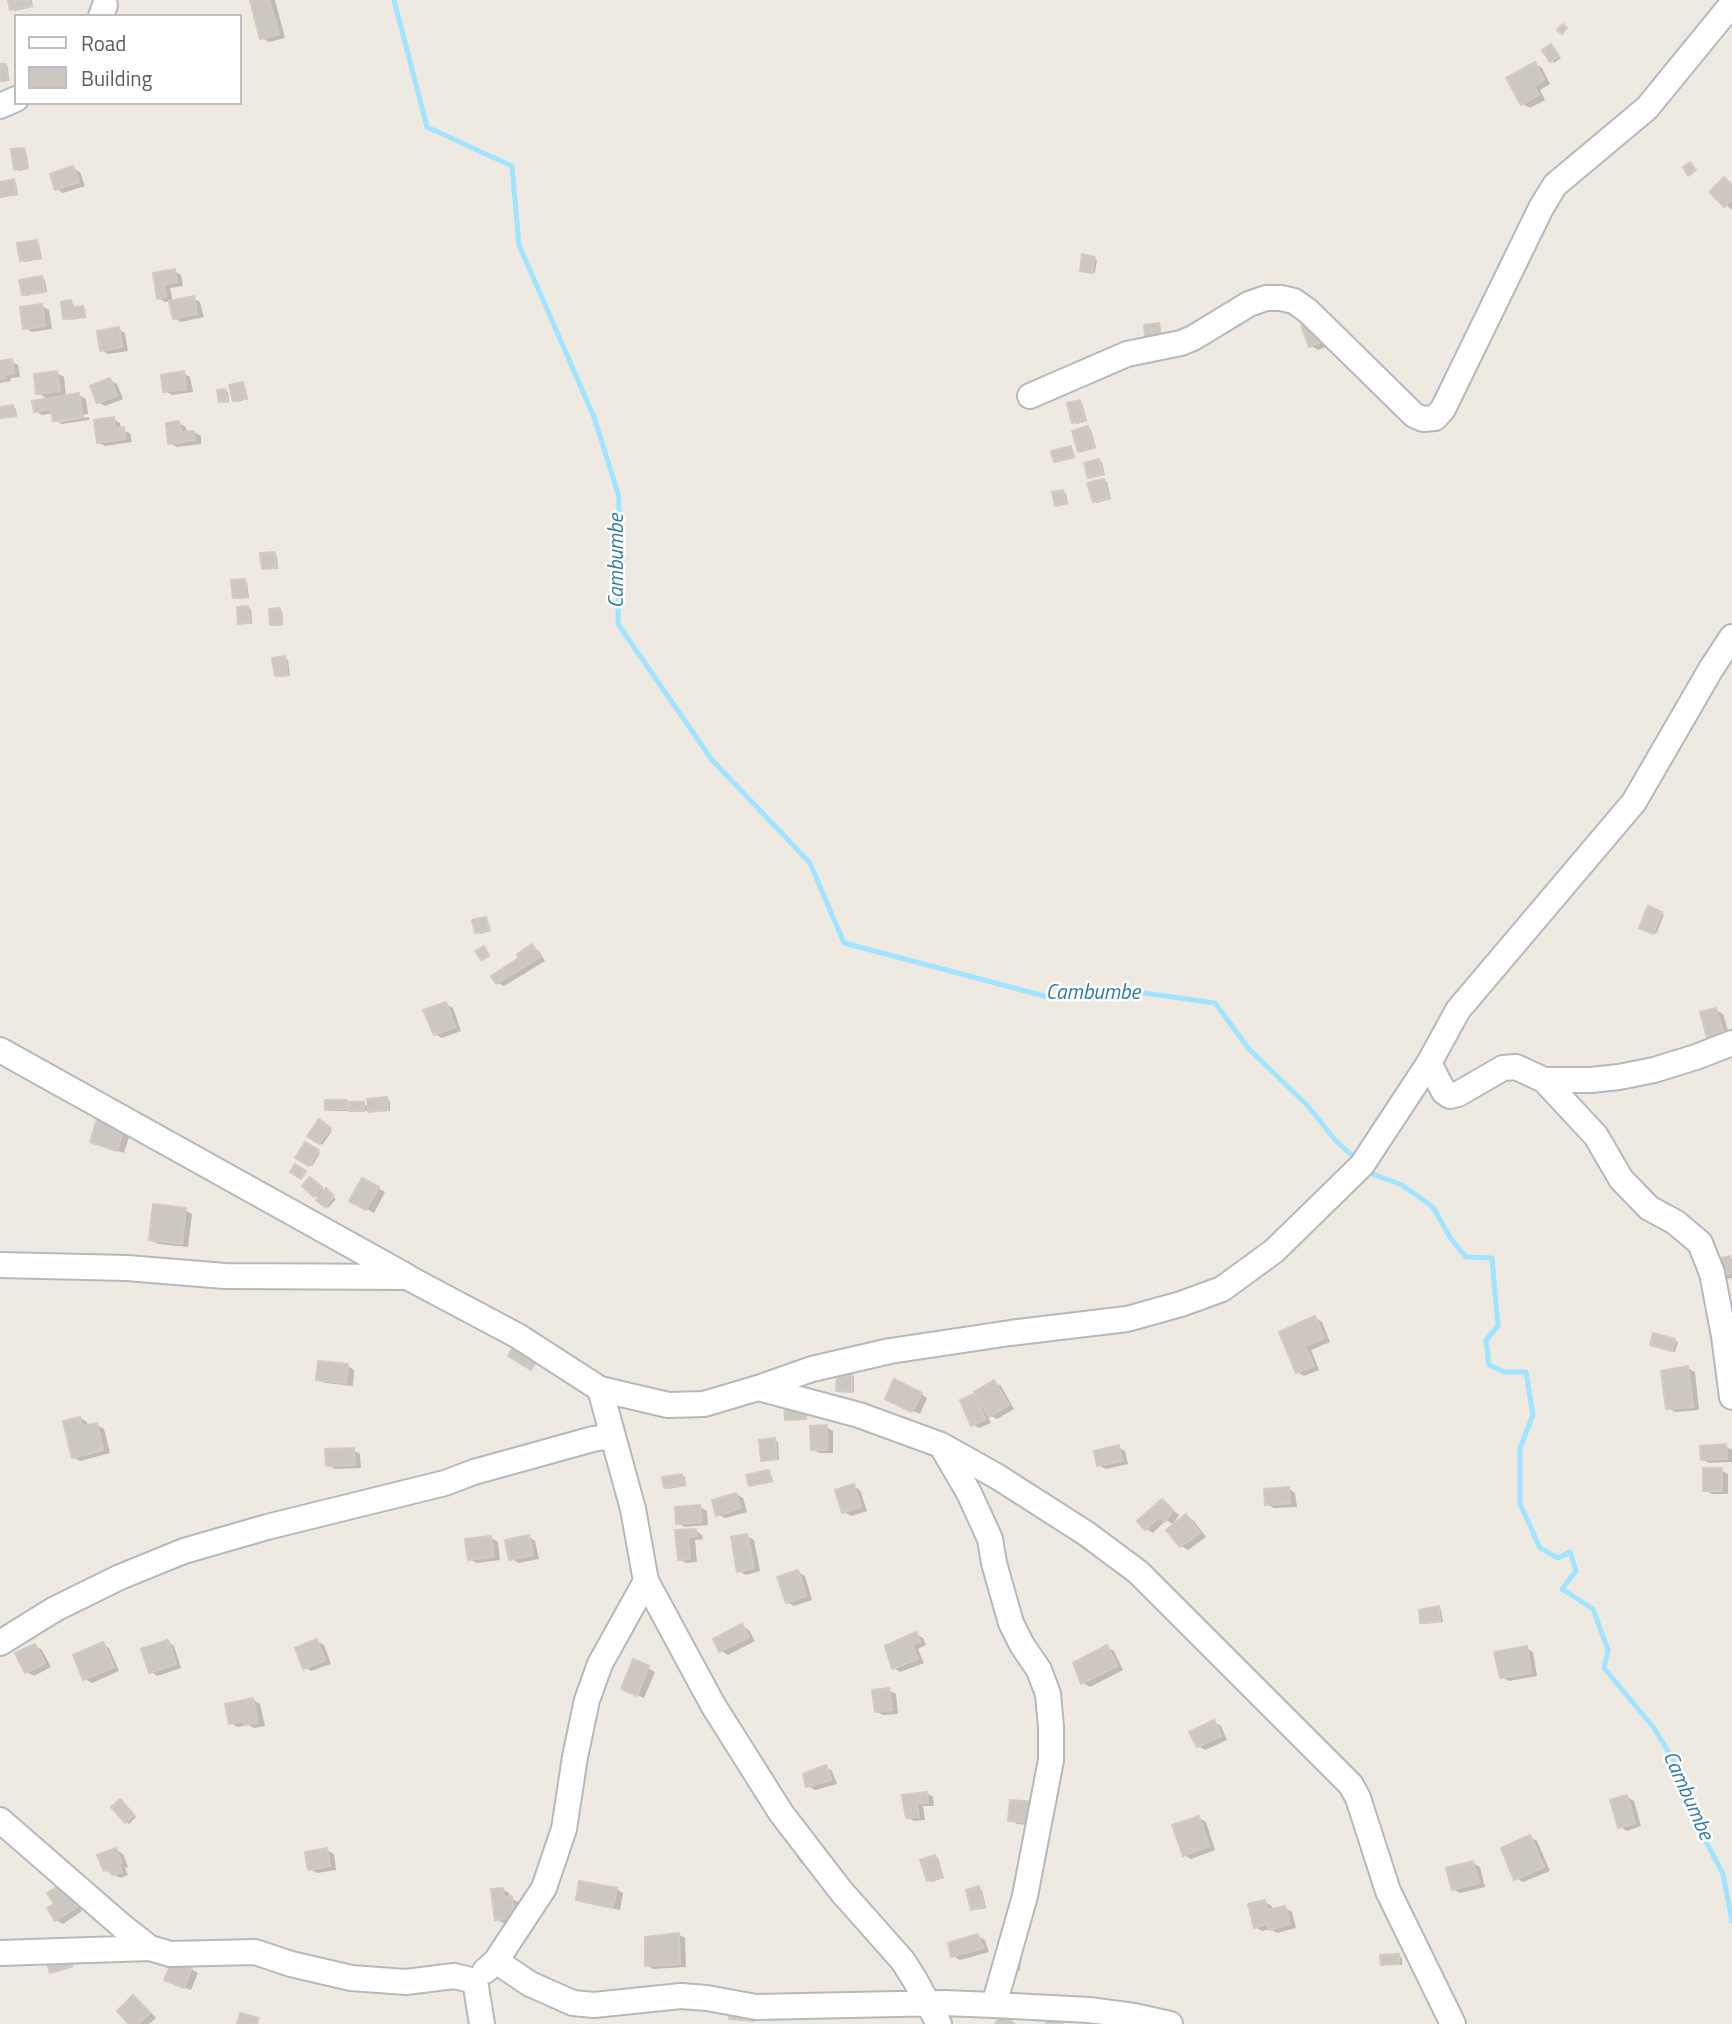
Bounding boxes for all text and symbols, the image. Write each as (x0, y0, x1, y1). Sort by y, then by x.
legend (14, 14, 242, 105)
text: Road (81, 27, 126, 59)
text: Building (81, 62, 152, 94)
water label: Cambumbe (605, 514, 631, 608)
water label: Cambumbe (1046, 981, 1140, 1007)
water label: Cambumbe (1656, 1748, 1718, 1844)

